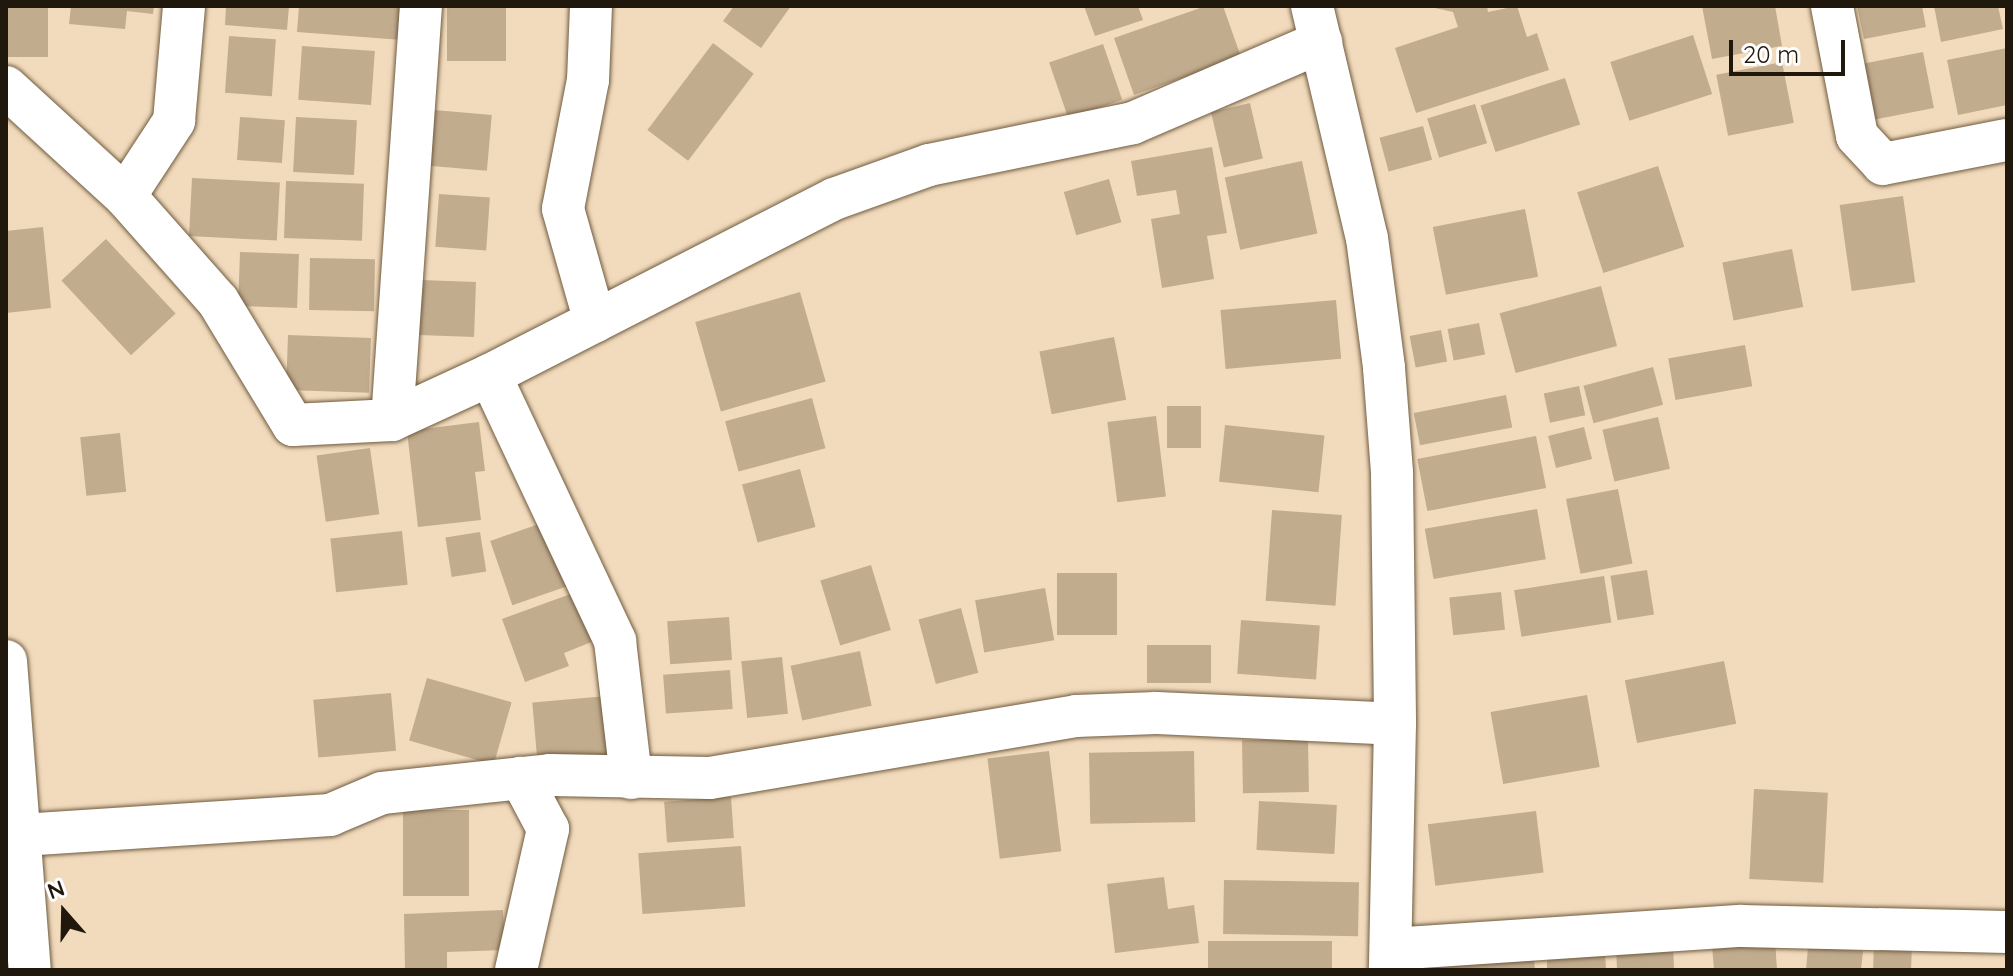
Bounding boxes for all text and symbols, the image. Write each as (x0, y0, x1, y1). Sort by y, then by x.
scale bar (1733, 24, 1849, 74)
text: 20 m (1743, 39, 1799, 69)
north arrow (24, 872, 104, 952)
text: N (43, 874, 68, 905)

